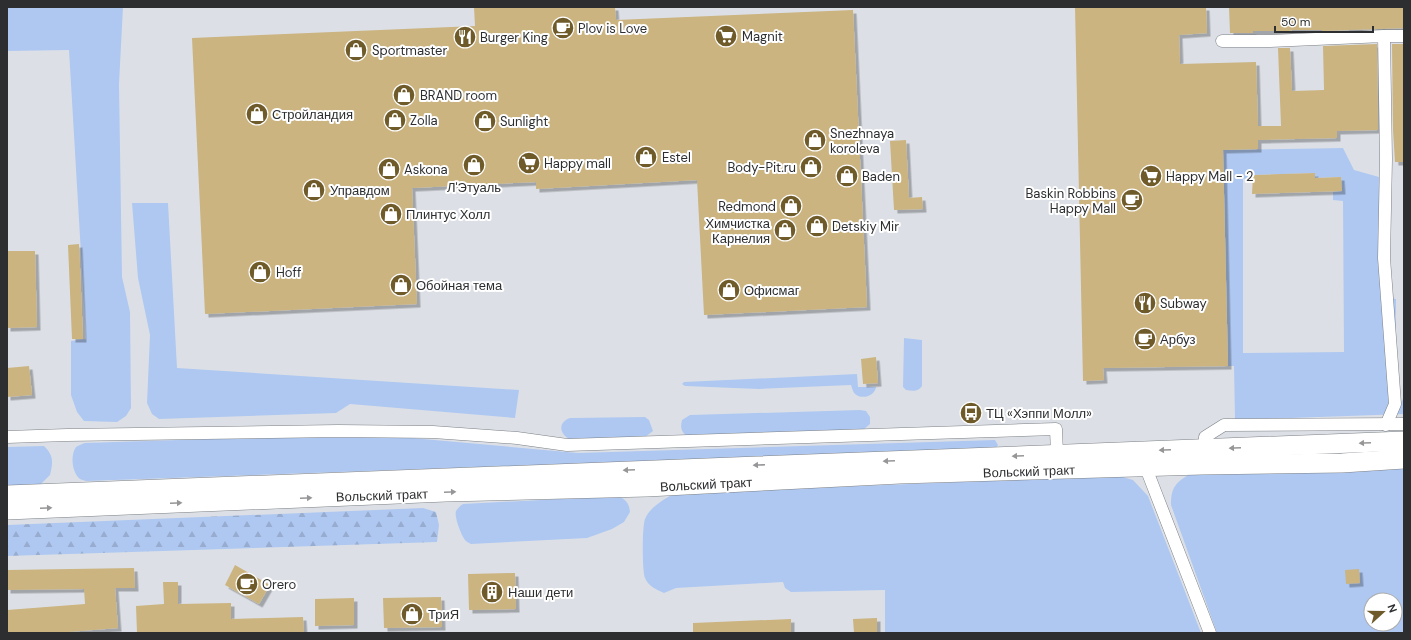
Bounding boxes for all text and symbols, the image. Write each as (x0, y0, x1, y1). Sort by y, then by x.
scale bar (1275, 8, 1373, 34)
text: 50 m (1281, 14, 1310, 30)
cafe icon: Plov is Love (550, 15, 576, 41)
place label: Plov is Love (578, 20, 647, 37)
supermarket icon: Magnit (713, 23, 739, 49)
restaurant icon: Burger King (452, 24, 478, 50)
place label: Magnit (742, 28, 783, 45)
place label: Burger King (480, 29, 548, 46)
shop icon: Sportmaster (343, 37, 369, 63)
place label: Sportmaster (372, 42, 447, 59)
shop icon: BRAND room (391, 82, 417, 108)
place label: BRAND room (420, 87, 497, 104)
shop icon: Стройландия (244, 101, 270, 127)
place label: Стройландия (272, 106, 353, 123)
shop icon: Zolla (382, 107, 408, 133)
shop icon: Sunlight (472, 108, 498, 134)
place label: Zolla (410, 112, 438, 129)
place label: Sunlight (500, 113, 548, 130)
place label: Snezhnaya koroleva (830, 125, 894, 157)
shop icon: Snezhnaya koroleva (802, 127, 828, 153)
shop icon: Estel (633, 144, 659, 170)
place label: Estel (662, 149, 691, 166)
supermarket icon: Happy mall (516, 150, 542, 176)
shop icon: Л'Этуаль (461, 152, 487, 178)
shop icon: Body-Pit.ru (798, 154, 824, 180)
place label: Happy mall (544, 155, 611, 172)
shop icon: Askona (376, 156, 402, 182)
place label: Body-Pit.ru (727, 159, 796, 176)
place label: Askona (404, 161, 448, 178)
shop icon: Baden (834, 163, 860, 189)
supermarket icon: Happy Mall - 2 (1138, 163, 1164, 189)
place label: Baden (862, 168, 900, 185)
place label: Happy Mall - 2 (1166, 168, 1254, 185)
shop icon: Управдом (301, 177, 327, 203)
place label: Л'Этуаль (447, 179, 501, 196)
place label: Управдом (330, 182, 390, 199)
place label: Baskin Robbins Happy Mall (1026, 185, 1116, 217)
cafe icon: Baskin Robbins Happy Mall (1119, 187, 1145, 213)
shop icon: Redmond (778, 193, 804, 219)
place label: Redmond (718, 198, 776, 215)
shop icon: Плинтус Холл (378, 201, 404, 227)
place label: Плинтус Холл (406, 206, 490, 223)
shop icon: Detskiy Mir (804, 213, 830, 239)
place label: Химчистка Карнелия (705, 215, 771, 247)
shop icon: Химчистка Карнелия (772, 217, 798, 243)
place label: Detskiy Mir (832, 218, 899, 235)
shop icon: Hoff (247, 259, 273, 285)
place label: Hoff (276, 264, 302, 281)
shop icon: Обойная тема (388, 272, 414, 298)
place label: Обойная тема (416, 277, 503, 294)
shop icon: Офисмаг (716, 277, 742, 303)
place label: Офисмаг (744, 282, 800, 299)
restaurant icon: Subway (1132, 290, 1158, 316)
place label: Subway (1160, 295, 1207, 312)
cafe icon: Арбуз (1132, 326, 1158, 352)
place label: Арбуз (1160, 331, 1196, 348)
bus stop icon: ТЦ «Хэппи Молл» (958, 400, 984, 426)
place label: ТЦ «Хэппи Молл» (986, 405, 1092, 422)
one-way arrow (1358, 440, 1371, 446)
one-way arrow (1228, 445, 1241, 451)
one-way arrow (1159, 447, 1171, 454)
one-way arrow (1012, 452, 1024, 459)
one-way arrow (883, 457, 895, 464)
street label: Вольский тракт (983, 461, 1075, 482)
one-way arrow (753, 462, 765, 469)
one-way arrow (623, 467, 635, 474)
street label: Вольский тракт (659, 474, 753, 495)
street label: Вольский тракт (336, 485, 428, 506)
one-way arrow (444, 489, 456, 496)
one-way arrow (300, 495, 313, 501)
one-way arrow (170, 500, 183, 506)
one-way arrow (40, 505, 53, 511)
cafe icon: Orero (234, 571, 260, 597)
place label: Orero (262, 576, 297, 593)
building icon: Наши дети (479, 579, 505, 605)
place label: Наши дети (508, 584, 573, 601)
north arrow (1363, 592, 1403, 632)
shop icon: ТриЯ (399, 601, 425, 627)
text: N (1384, 602, 1400, 615)
place label: ТриЯ (428, 606, 459, 623)

